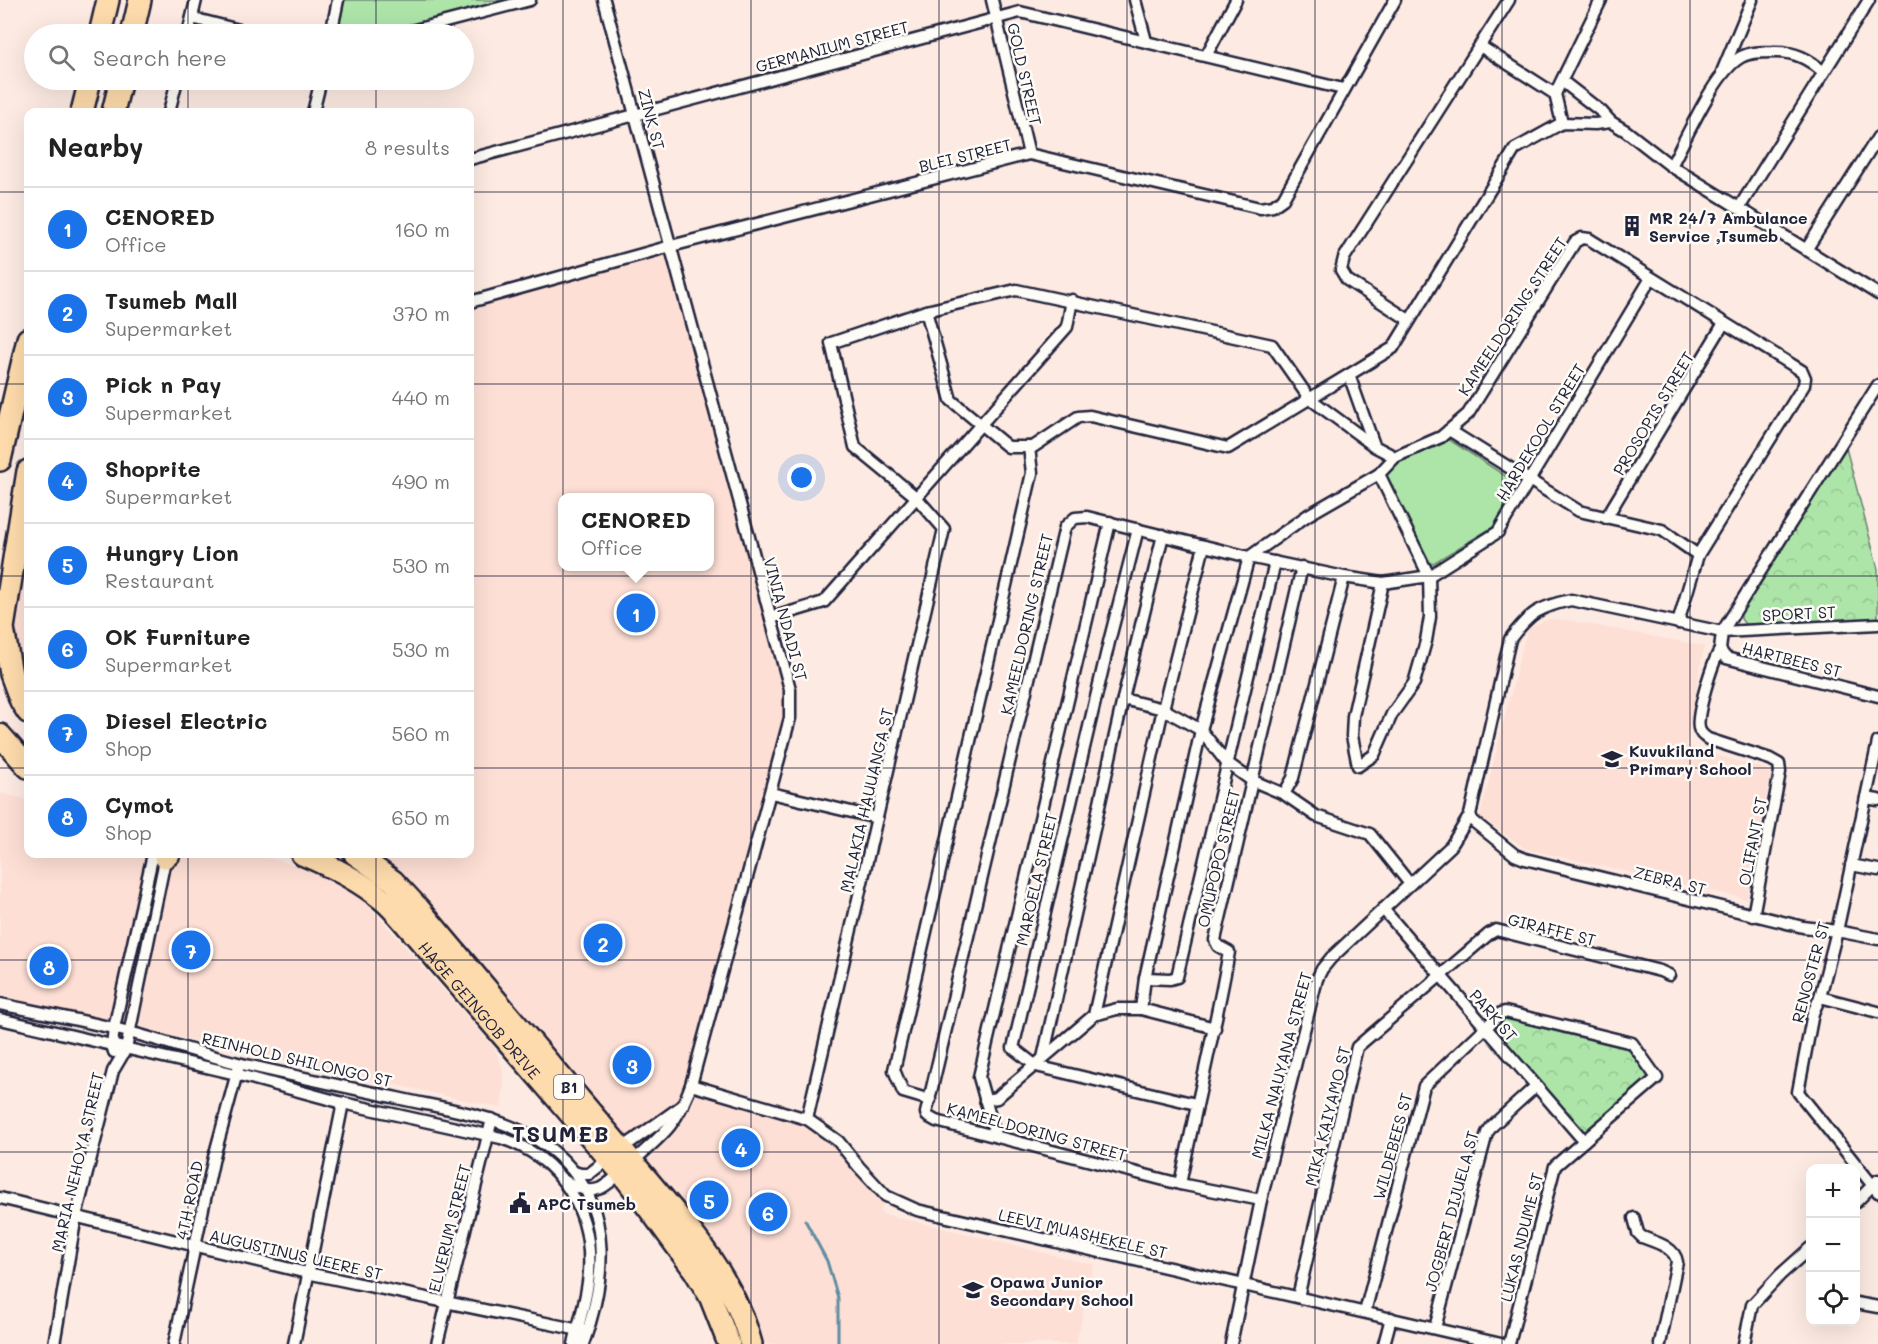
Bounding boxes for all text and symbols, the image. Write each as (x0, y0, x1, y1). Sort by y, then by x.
street label: GERMANIUM STREET (753, 15, 911, 77)
street label: GOLD STREET (1003, 21, 1047, 127)
search box (24, 24, 474, 90)
icon: search (45, 41, 78, 74)
text: Search here (93, 43, 227, 72)
street label: ZINK ST (634, 86, 670, 152)
text: Nearby (48, 130, 143, 164)
street label: BLEI STREET (916, 133, 1014, 177)
text: 8 results (365, 134, 450, 160)
text: CENORED (105, 202, 215, 231)
place label: MR 24/7 Ambulance Service ,Tsumeb (1649, 207, 1808, 246)
building icon: MR 24/7 Ambulance Service ,Tsumeb (1620, 214, 1644, 238)
text: 1 (63, 216, 72, 242)
text: 160 m (394, 216, 450, 242)
text: Office (105, 231, 167, 257)
street label: KAMEELDORING STREET (1453, 232, 1571, 399)
text: Tsumeb Mall (105, 286, 237, 315)
text: 2 (62, 300, 73, 326)
text: 370 m (392, 300, 450, 326)
text: Supermarket (105, 315, 232, 341)
street label: PROSOPIS STREET (1608, 347, 1698, 479)
street label: HARDEKOOL STREET (1491, 359, 1589, 505)
text: Pick n Pay (105, 370, 221, 399)
text: 3 (62, 384, 74, 410)
text: 440 m (392, 384, 450, 410)
text: Supermarket (105, 399, 232, 425)
text: Shoprite (105, 454, 201, 483)
your location (787, 463, 816, 492)
text: 4 (61, 468, 74, 494)
text: 490 m (392, 468, 450, 494)
text: Supermarket (105, 483, 232, 509)
popup (558, 493, 714, 571)
text: CENORED (581, 505, 691, 534)
street label: KAMEELDORING STREET (995, 531, 1057, 717)
text: Office (581, 534, 643, 560)
text: Hungry Lion (105, 538, 239, 567)
text: 5 (62, 552, 73, 578)
text: 530 m (392, 552, 450, 578)
street label: VINIA NDADI ST (759, 555, 813, 683)
text: Restaurant (105, 567, 215, 593)
pin: 1 (616, 590, 656, 636)
street label: SPORT ST (1762, 601, 1836, 625)
text: OK Furniture (105, 622, 250, 651)
text: 6 (61, 636, 74, 662)
text: 530 m (392, 636, 450, 662)
street label: HARTBEES ST (1740, 636, 1844, 682)
text: Supermarket (105, 651, 232, 677)
text: Diesel Electric (105, 706, 268, 735)
street label: MALAKIA HAUUANGA ST (835, 706, 897, 894)
text: 7 (62, 720, 73, 746)
text: 560 m (392, 720, 450, 746)
text: Shop (105, 735, 152, 761)
place label: Kuvukiland Primary School (1629, 740, 1752, 779)
school or university icon: Kuvukiland Primary School (1600, 747, 1624, 771)
street label: OMUPOPO STREET (1192, 787, 1244, 929)
text: Cymot (105, 790, 174, 819)
street label: OLIFANT ST (1733, 795, 1771, 887)
text: 8 (61, 804, 74, 830)
text: 650 m (392, 804, 450, 830)
street label: MAROELA STREET (1010, 810, 1062, 948)
text: Shop (105, 819, 152, 845)
street label: ZEBRA ST (1631, 861, 1709, 899)
street label: GIRAFFE ST (1506, 908, 1598, 950)
street label: RENOSTER ST (1786, 919, 1834, 1025)
pin: 2 (584, 920, 622, 966)
pin: 7 (172, 928, 210, 972)
street label: HAGE GEINGOB DRIVE (415, 936, 546, 1083)
pin: 8 (29, 944, 68, 988)
street label: MILKA NAUYANA STREET (1246, 969, 1316, 1161)
street label: PARK ST (1466, 984, 1523, 1046)
street label: REINHOLD SHILONGO ST (200, 1027, 394, 1091)
pin: 3 (612, 1042, 652, 1088)
street label: MIKA KAIYAMO ST (1299, 1044, 1355, 1188)
street label: MARIA NEHOYA STREET (46, 1070, 108, 1254)
road number: B1 (554, 1075, 584, 1099)
street label: WILDEBEES ST (1368, 1090, 1416, 1202)
street label: KAMEELDORING STREET (945, 1097, 1129, 1165)
district label: TSUMEB (512, 1119, 610, 1148)
pin: 4 (722, 1126, 760, 1170)
street label: JOGBERT DIJUELA ST (1419, 1128, 1483, 1294)
street label: 4TH ROAD (170, 1159, 208, 1241)
street label: ELVERUM STREET (423, 1162, 475, 1294)
map controls (1806, 1164, 1860, 1326)
button: + (1806, 1164, 1860, 1218)
street label: LUKAS NDUME ST (1495, 1170, 1547, 1304)
pin: 5 (690, 1178, 728, 1222)
pin: 6 (748, 1190, 788, 1234)
public building icon: APC Tsumeb (508, 1191, 532, 1215)
place label: APC Tsumeb (537, 1193, 636, 1214)
street label: LEEVI MUASHEKELE ST (996, 1203, 1170, 1263)
button: − (1806, 1218, 1860, 1272)
street label: AUGUSTINUS UEERE ST (207, 1224, 385, 1284)
place label: Opawa Junior Secondary School (990, 1271, 1133, 1310)
button: locate (1806, 1272, 1860, 1326)
school or university icon: Opawa Junior Secondary School (961, 1278, 985, 1302)

